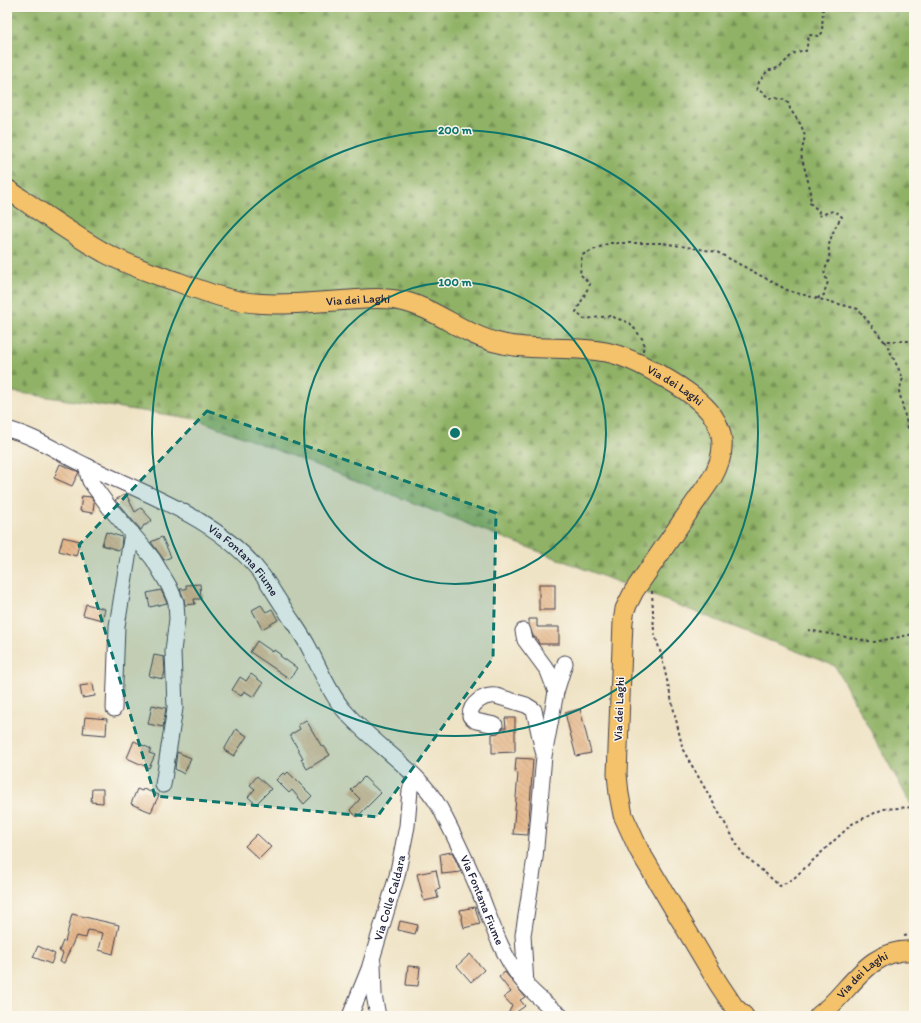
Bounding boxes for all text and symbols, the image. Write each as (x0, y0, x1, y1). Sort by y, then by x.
text: 200 m (438, 123, 473, 137)
text: 100 m (438, 275, 472, 289)
street label: Via dei Laghi (325, 291, 391, 309)
street label: Via dei Laghi (644, 362, 706, 408)
centre of rings (448, 426, 462, 440)
street label: Via Fontana Fiume (205, 521, 282, 599)
street label: Via dei Laghi (611, 677, 627, 741)
street label: Via Colle Caldara (371, 853, 408, 942)
street label: Via Fontana Fiume (457, 853, 507, 947)
street label: Via dei Laghi (834, 948, 890, 1001)

